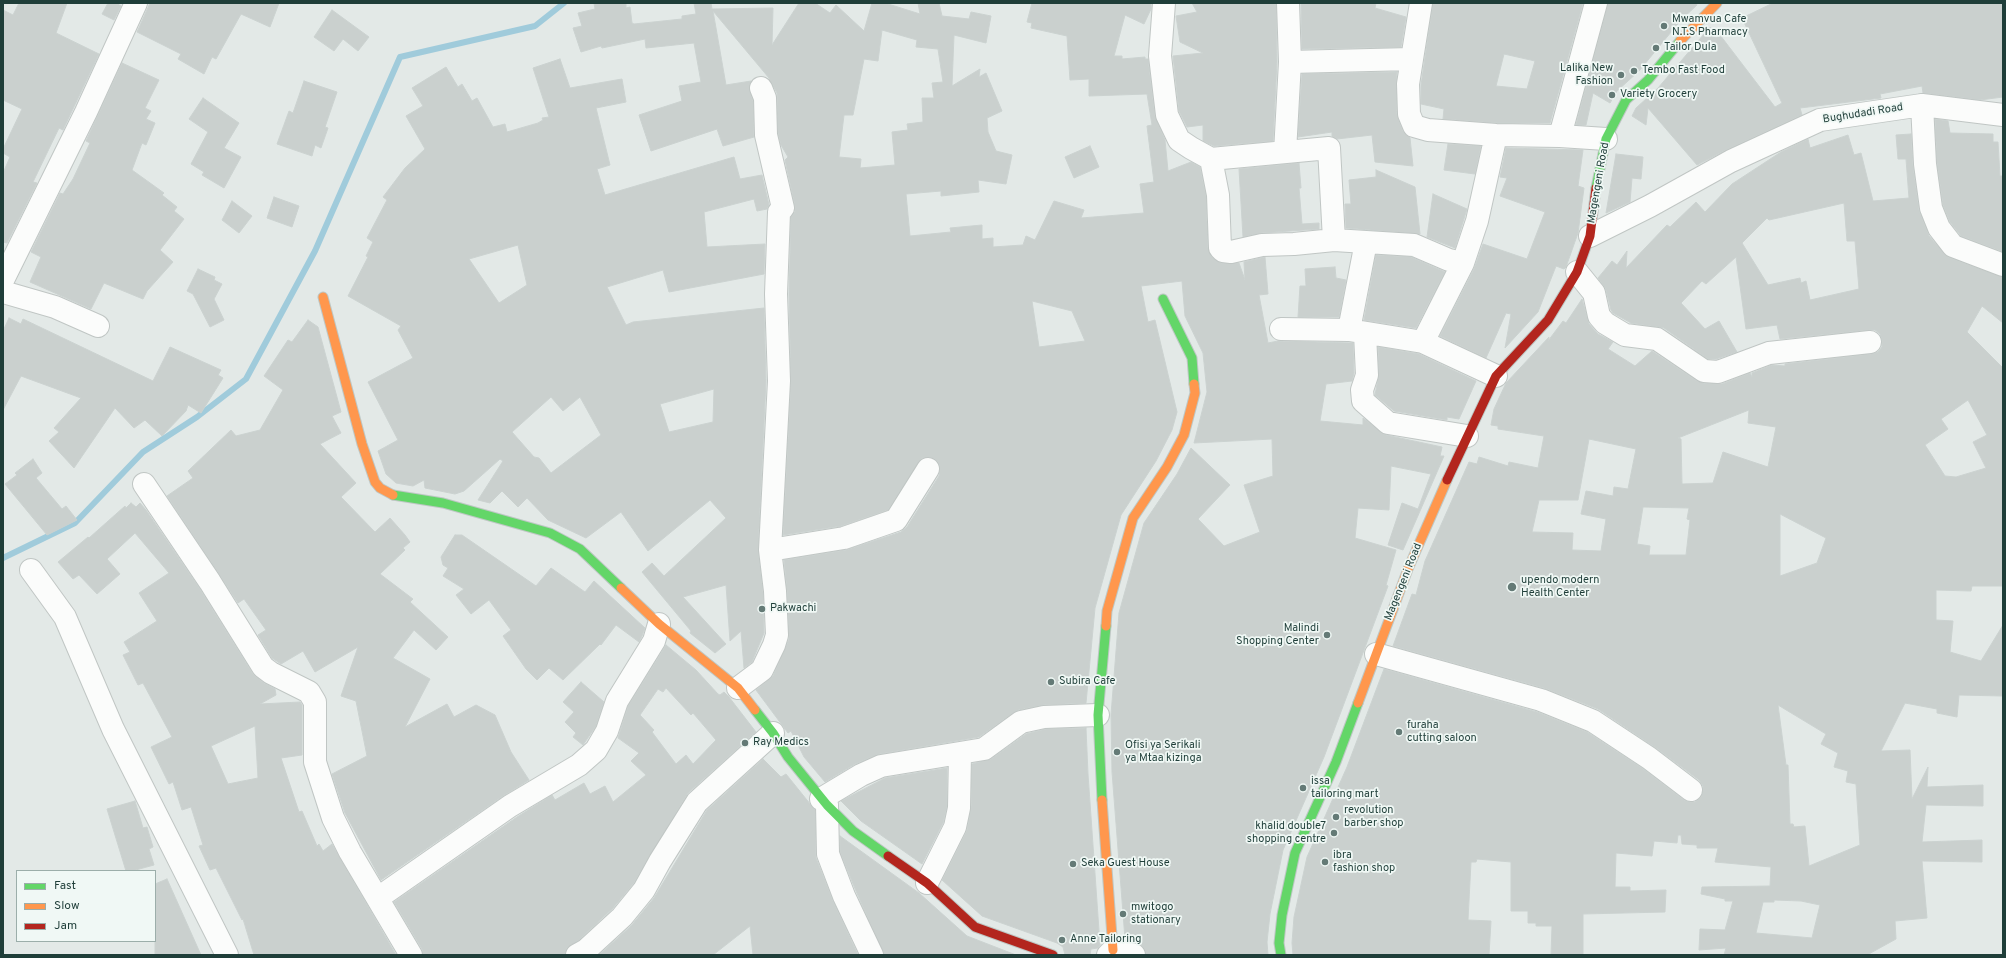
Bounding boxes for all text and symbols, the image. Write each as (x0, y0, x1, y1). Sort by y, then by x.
place label: Mwamvua Cafe N.T.S Pharmacy (1672, 13, 1748, 39)
marker: Mwamvua Cafe N.T.S Pharmacy (1659, 21, 1669, 31)
place label: Tailor Dula (1664, 41, 1716, 55)
marker: Tailor Dula (1651, 43, 1661, 53)
place label: Lalika New Fashion (1560, 62, 1613, 88)
place label: Tembo Fast Food (1642, 64, 1725, 78)
marker: Tembo Fast Food (1629, 66, 1639, 76)
marker: Lalika New Fashion (1616, 70, 1626, 80)
place label: Variety Grocery (1620, 88, 1697, 102)
marker: Variety Grocery (1607, 90, 1617, 100)
street label: Bughudadi Road (1822, 101, 1904, 127)
street label: Magengeni Road (1585, 141, 1613, 225)
street label: Magengeni Road (1382, 541, 1426, 623)
place label: upendo modern Health Center (1521, 574, 1599, 600)
marker: upendo modern Health Center (1506, 581, 1518, 593)
place label: Pakwachi (770, 602, 816, 616)
marker: Pakwachi (757, 604, 767, 614)
place label: Malindi Shopping Center (1236, 622, 1319, 648)
marker: Malindi Shopping Center (1322, 630, 1332, 640)
place label: Subira Cafe (1059, 675, 1115, 689)
marker: Subira Cafe (1046, 677, 1056, 687)
place label: furaha cutting saloon (1407, 719, 1477, 745)
marker: furaha cutting saloon (1394, 727, 1404, 737)
place label: Ray Medics (753, 736, 809, 750)
marker: Ray Medics (740, 738, 750, 748)
place label: Ofisi ya Serikali ya Mtaa kizinga (1125, 739, 1201, 765)
marker: Ofisi ya Serikali ya Mtaa kizinga (1112, 747, 1122, 757)
place label: issa tailoring mart (1311, 775, 1379, 801)
marker: issa tailoring mart (1298, 783, 1308, 793)
place label: revolution barber shop (1344, 804, 1404, 830)
marker: revolution barber shop (1331, 812, 1341, 822)
place label: khalid double7 shopping centre (1247, 820, 1326, 846)
marker: khalid double7 shopping centre (1329, 828, 1339, 838)
place label: ibra fashion shop (1333, 849, 1395, 875)
place label: Seka Guest House (1081, 857, 1170, 871)
marker: ibra fashion shop (1320, 857, 1330, 867)
marker: Seka Guest House (1068, 859, 1078, 869)
legend (16, 870, 156, 942)
text: Fast (54, 878, 76, 894)
text: Slow (54, 898, 80, 914)
place label: mwitogo stationary (1131, 901, 1181, 927)
marker: mwitogo stationary (1118, 909, 1128, 919)
text: Jam (54, 918, 77, 934)
place label: Anne Tailoring (1070, 933, 1141, 947)
marker: Anne Tailoring (1057, 935, 1067, 945)

